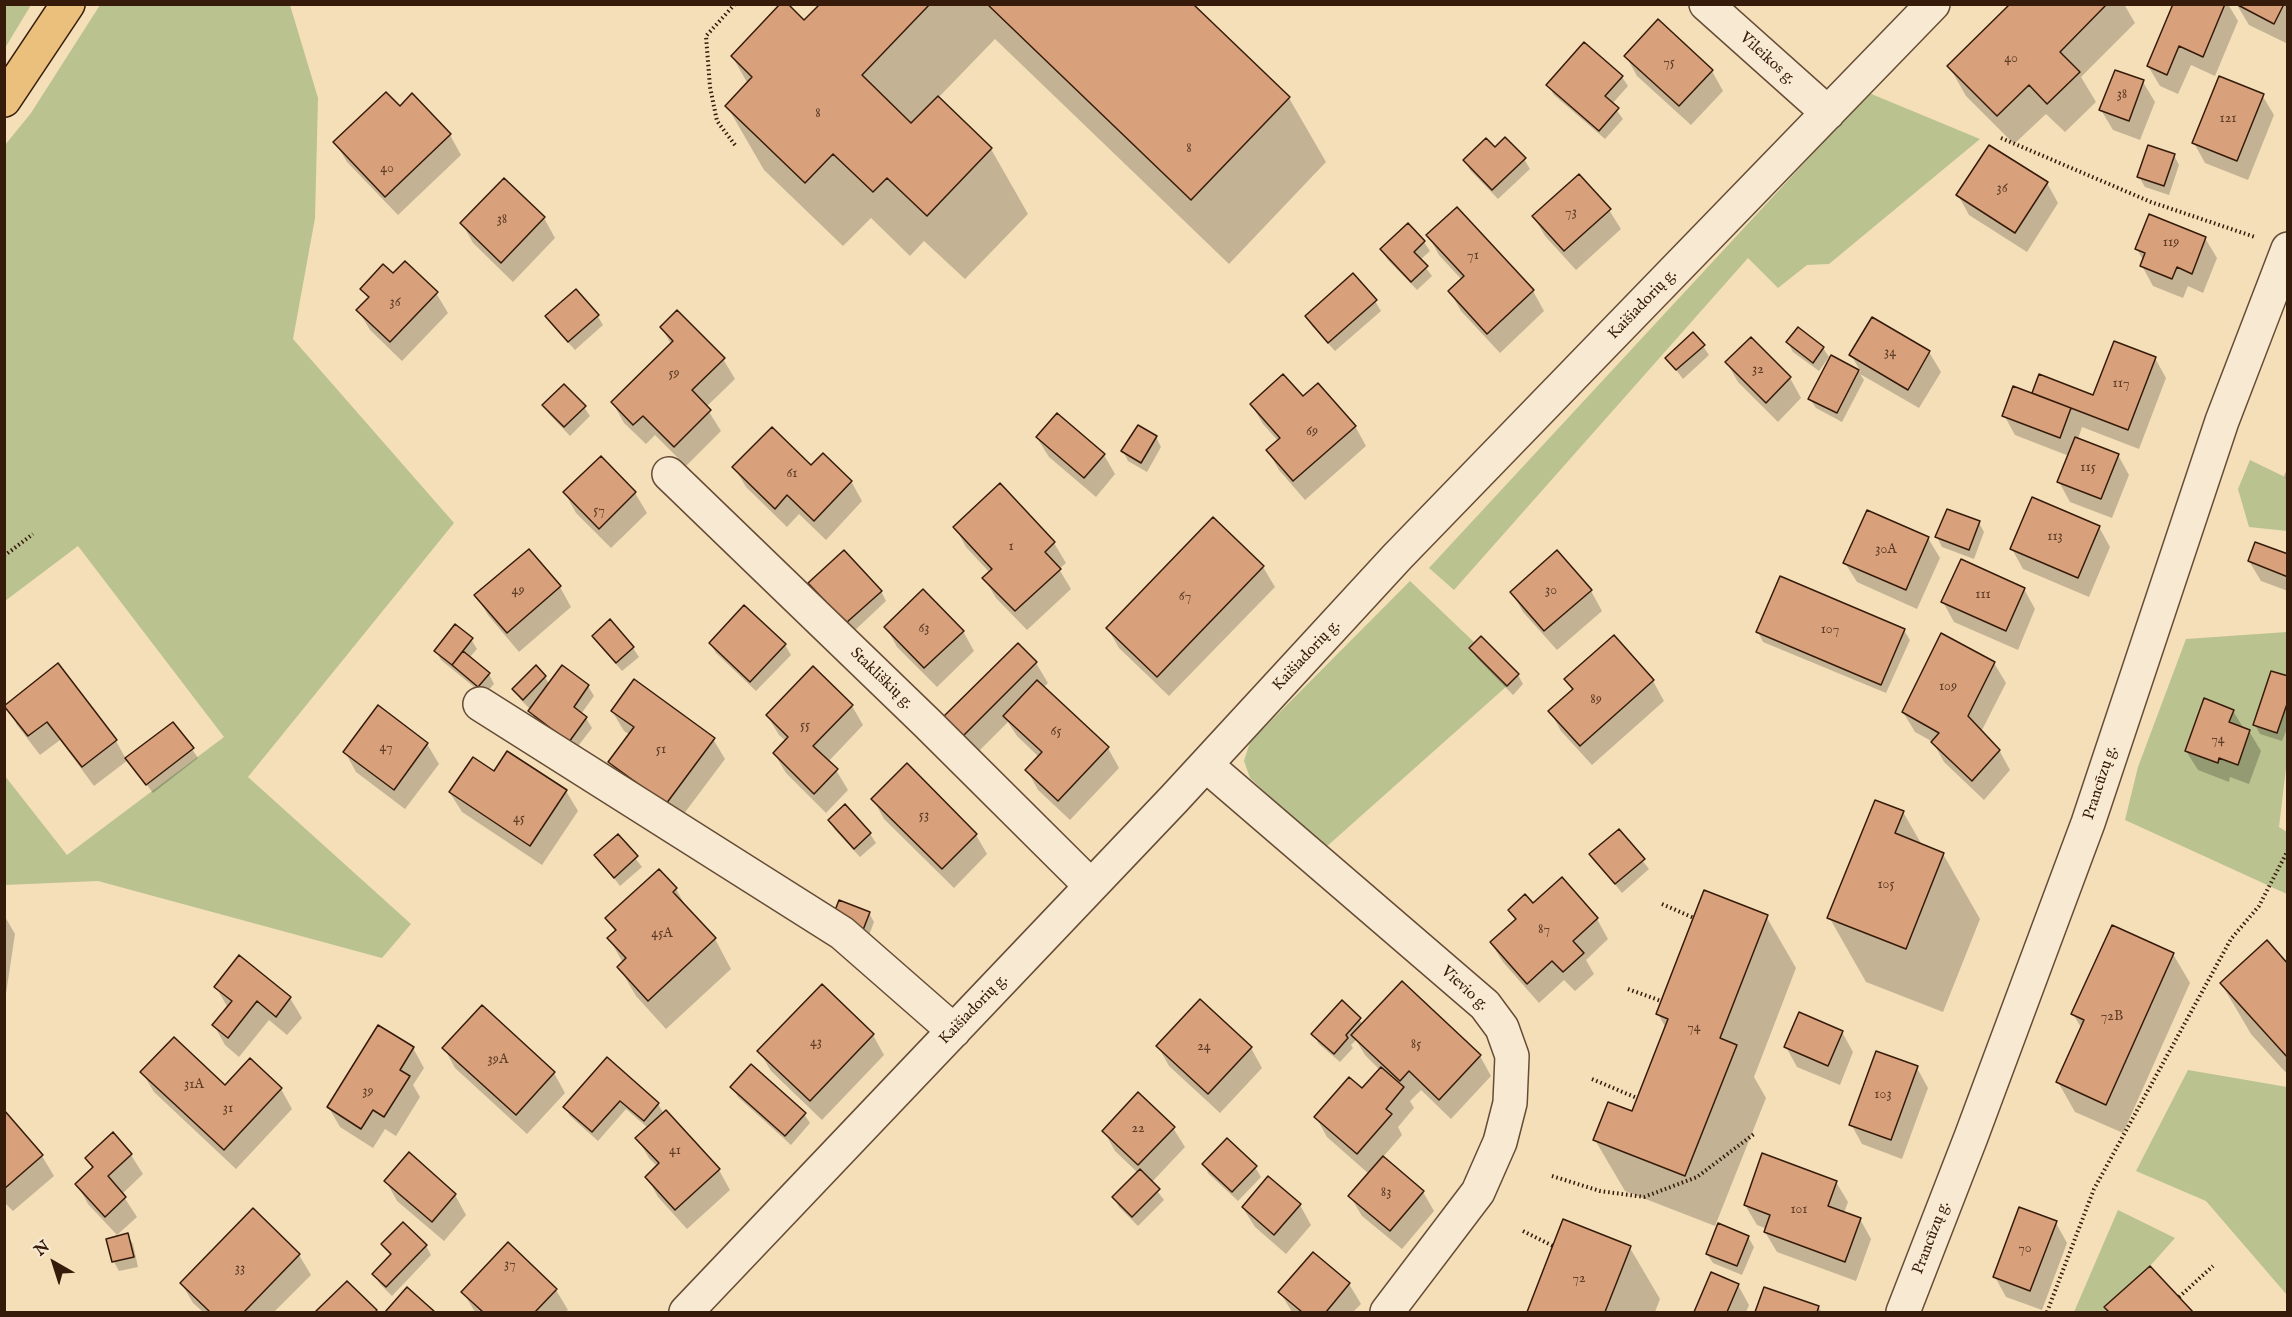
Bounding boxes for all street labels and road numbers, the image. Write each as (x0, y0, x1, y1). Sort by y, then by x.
street label: Vileikos g. (1735, 29, 1799, 89)
street label: Kaišiadorių g. (1605, 266, 1681, 344)
street label: Kaišiadorių g. (1269, 616, 1345, 696)
street label: Stakliškių g. (846, 644, 916, 714)
street label: Prancūzų g. (2080, 743, 2122, 823)
street label: Vievio g. (1436, 963, 1492, 1015)
street label: Kaišiadorių g. (936, 971, 1012, 1049)
street label: Prancūzų g. (1909, 1199, 1955, 1277)

